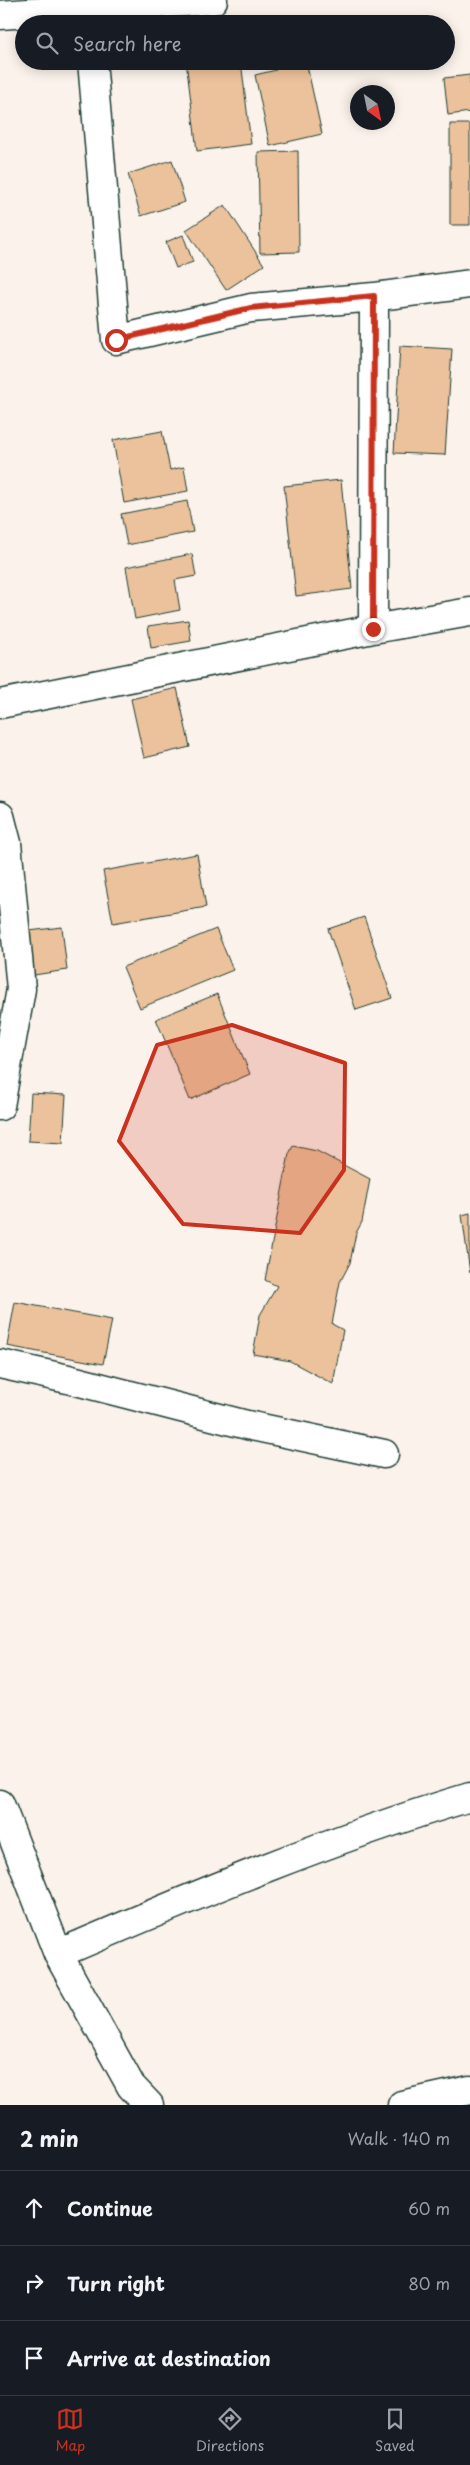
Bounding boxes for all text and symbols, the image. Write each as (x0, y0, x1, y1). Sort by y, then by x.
search box (15, 15, 455, 70)
icon: search (33, 29, 61, 57)
text: Search here (73, 29, 182, 57)
north arrow (350, 85, 395, 130)
route start (105, 329, 128, 352)
route end (362, 618, 385, 641)
text: 2 min (20, 2122, 79, 2154)
text: Walk · 140 m (348, 2126, 450, 2150)
icon: ahead (20, 2194, 48, 2222)
text: Continue (67, 2194, 153, 2222)
text: 60 m (408, 2196, 450, 2220)
icon: right (20, 2269, 48, 2297)
text: Turn right (67, 2269, 165, 2297)
text: 80 m (408, 2271, 450, 2295)
icon: arrive (20, 2344, 48, 2372)
text: Arrive at destination (67, 2344, 271, 2372)
tab: Map (55, 2405, 85, 2456)
tab: Directions (196, 2405, 264, 2456)
tab: Saved (375, 2405, 415, 2456)

